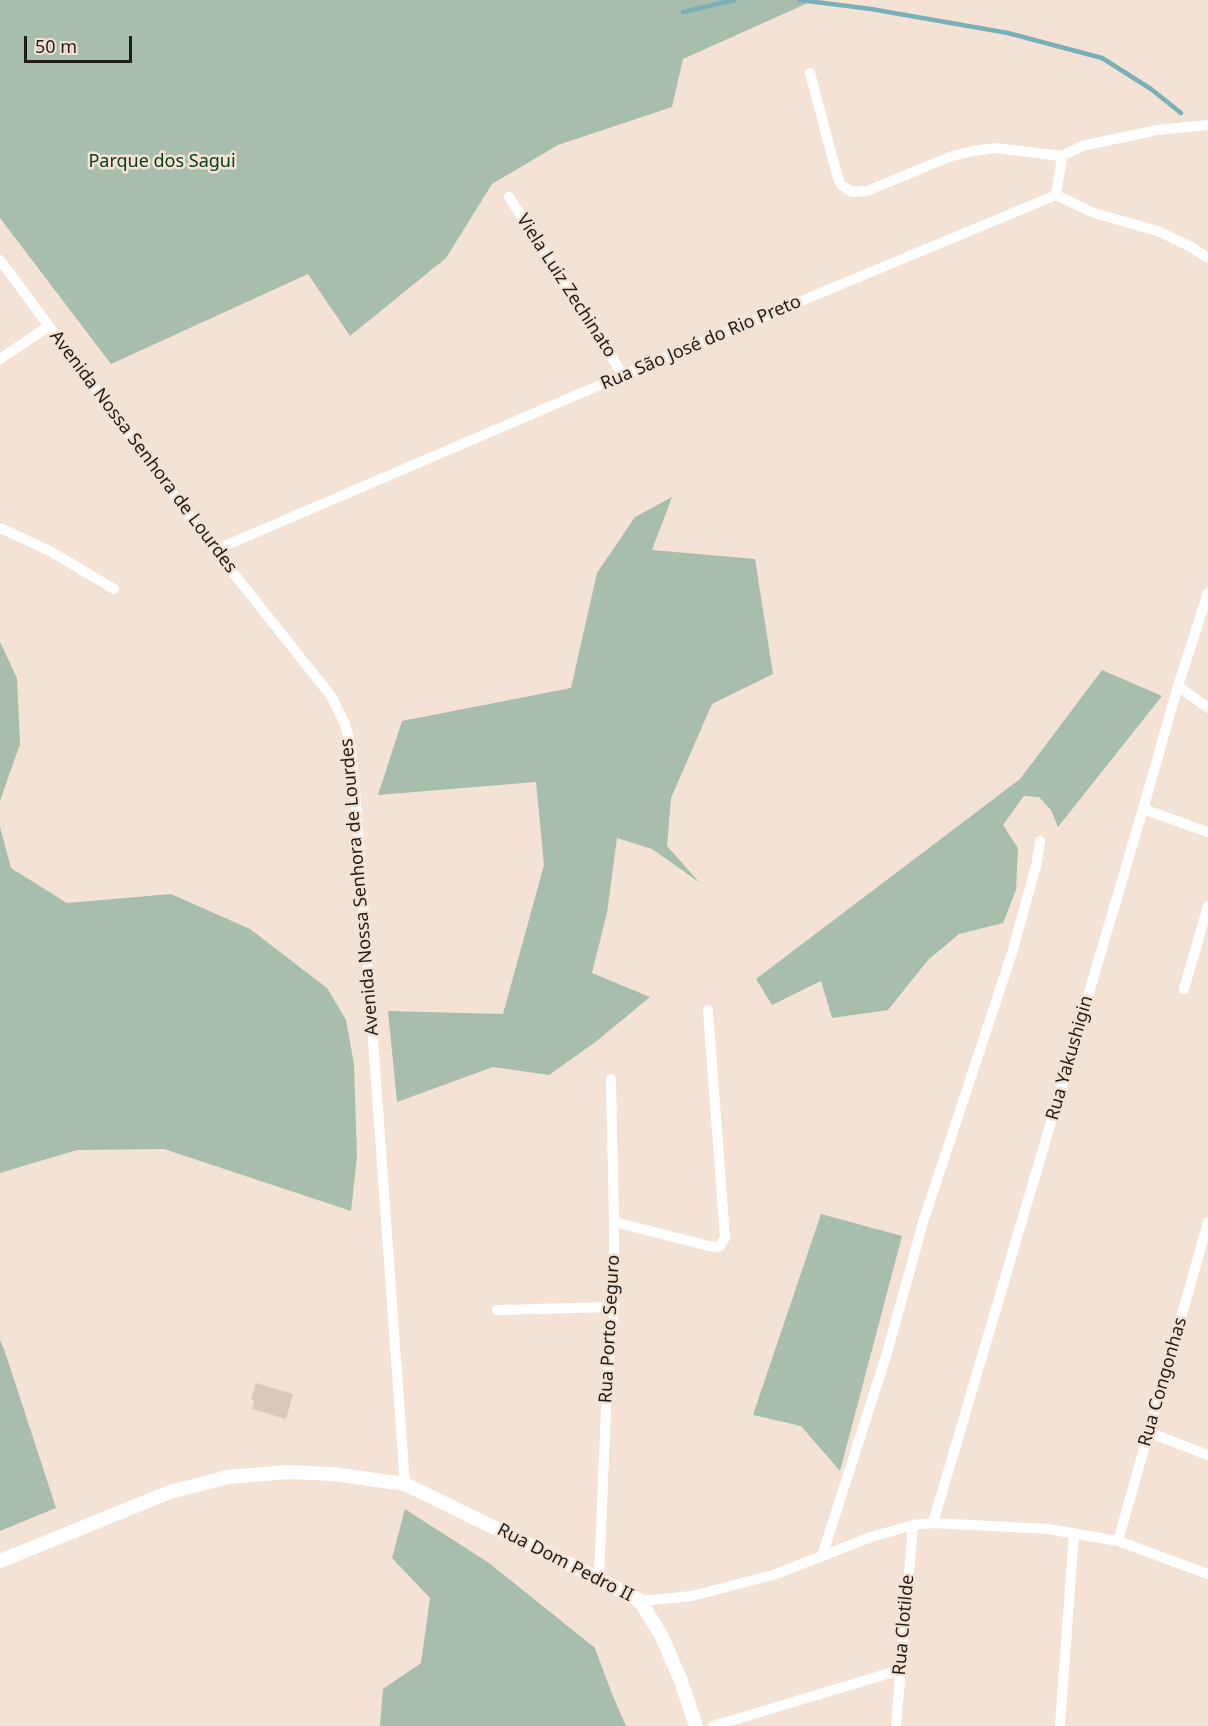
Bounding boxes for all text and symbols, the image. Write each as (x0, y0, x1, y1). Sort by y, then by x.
scale bar (27, 24, 135, 62)
text: 50 m (35, 34, 77, 58)
park label: Parque dos Sagui (88, 151, 236, 173)
street label: Viela Luiz Zechinato (512, 210, 620, 362)
street label: Rua São José do Rio Preto (598, 291, 804, 395)
street label: Avenida Nossa Senhora de Lourdes (45, 326, 241, 578)
street label: Avenida Nossa Senhora de Lourdes (336, 737, 384, 1037)
street label: Rua Yakushigin (1042, 993, 1098, 1123)
street label: Rua Porto Seguro (595, 1254, 625, 1404)
street label: Rua Congonhas (1134, 1315, 1192, 1449)
street label: Rua Dom Pedro II (493, 1519, 637, 1607)
street label: Rua Clotilde (889, 1574, 919, 1676)

